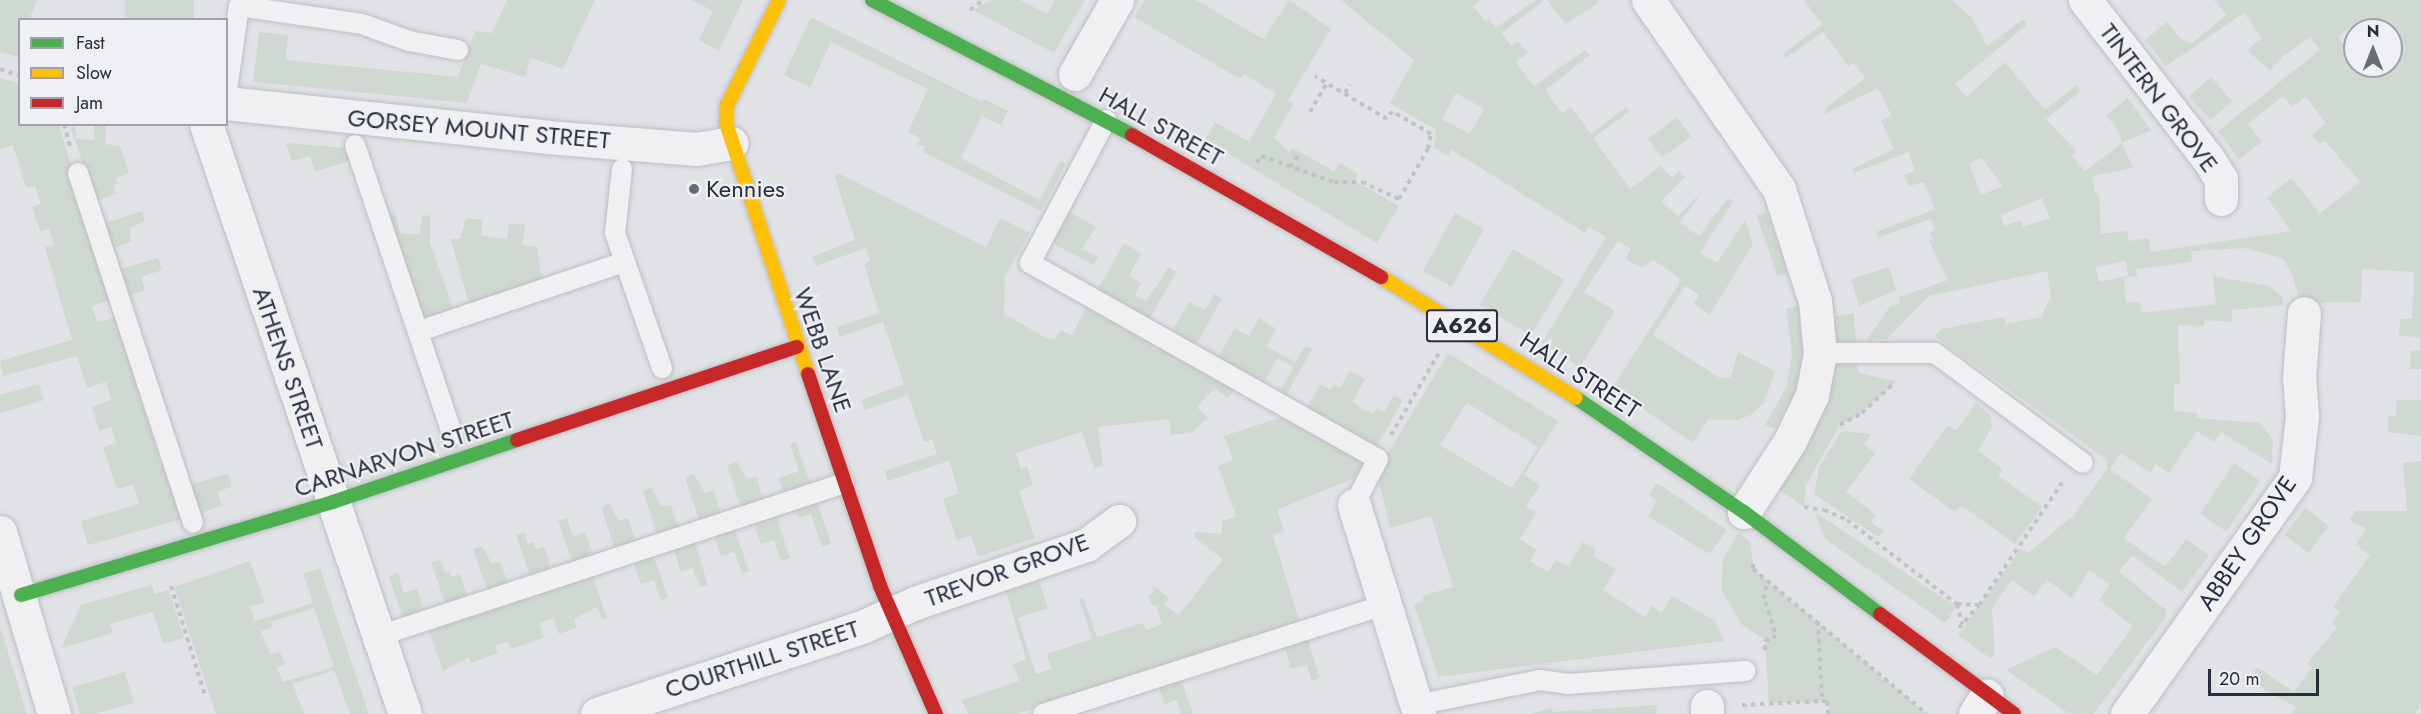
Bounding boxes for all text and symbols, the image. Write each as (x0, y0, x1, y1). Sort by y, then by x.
legend (18, 18, 228, 126)
street label: TINTERN GROVE (2094, 18, 2224, 178)
north arrow (2343, 18, 2403, 78)
text: N (2367, 20, 2379, 43)
text: Fast (76, 30, 105, 56)
text: Slow (76, 60, 112, 86)
street label: HALL STREET (1094, 80, 1228, 172)
text: Jam (76, 90, 103, 116)
street label: GORSEY MOUNT STREET (346, 103, 612, 155)
place label: Kennies (706, 175, 785, 203)
marker: Kennies (687, 182, 701, 196)
street label: ATHENS STREET (247, 283, 329, 453)
street label: WEBB LANE (788, 284, 858, 416)
road number: A626 (1424, 307, 1500, 345)
street label: HALL STREET (1515, 326, 1645, 424)
street label: CARNARVON STREET (291, 405, 517, 503)
street label: ABBEY GROVE (2191, 470, 2303, 616)
street label: TREVOR GROVE (921, 527, 1093, 613)
street label: COURTHILL STREET (661, 614, 863, 704)
scale bar (2211, 657, 2322, 695)
text: 20 m (2219, 666, 2259, 692)

